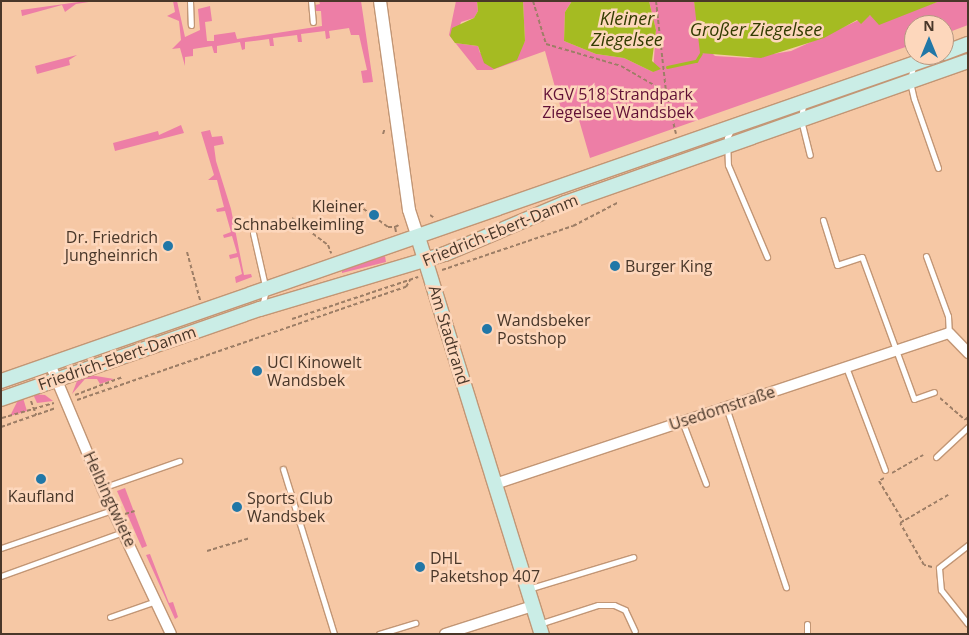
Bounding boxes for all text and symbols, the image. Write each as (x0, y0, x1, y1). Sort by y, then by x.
water label: Kleiner Ziegelsee (591, 8, 663, 50)
north arrow (904, 15, 954, 65)
text: N (923, 16, 935, 35)
water label: Großer Ziegelsee (690, 18, 822, 40)
park label: KGV 518 Strandpark Ziegelsee Wandsbek (542, 84, 694, 122)
street label: Friedrich-Ebert-Damm (419, 190, 581, 270)
place label: Kleiner Schnabelkeimling (233, 196, 364, 234)
marker: Kleiner Schnabelkeimling (368, 209, 380, 221)
place label: Dr. Friedrich Jungheinrich (65, 227, 158, 265)
marker: Dr. Friedrich Jungheinrich (162, 240, 174, 252)
place label: Burger King (625, 256, 712, 276)
marker: Burger King (609, 260, 621, 272)
street label: Am Stadtrand (425, 283, 473, 387)
place label: Wandsbeker Postshop (497, 310, 591, 348)
street label: Friedrich-Ebert-Damm (35, 322, 199, 394)
marker: Wandsbeker Postshop (481, 323, 493, 335)
place label: UCI Kinowelt Wandsbek (267, 352, 362, 390)
marker: UCI Kinowelt Wandsbek (251, 365, 263, 377)
street label: Usedomstraße (667, 382, 777, 434)
street label: Helbingtwiete (80, 448, 140, 550)
marker: Kaufland (35, 473, 47, 485)
place label: Kaufland (8, 486, 74, 506)
place label: Sports Club Wandsbek (247, 488, 333, 526)
marker: Sports Club Wandsbek (231, 501, 243, 513)
place label: DHL Paketshop 407 (430, 548, 540, 586)
marker: DHL Paketshop 407 (414, 561, 426, 573)

